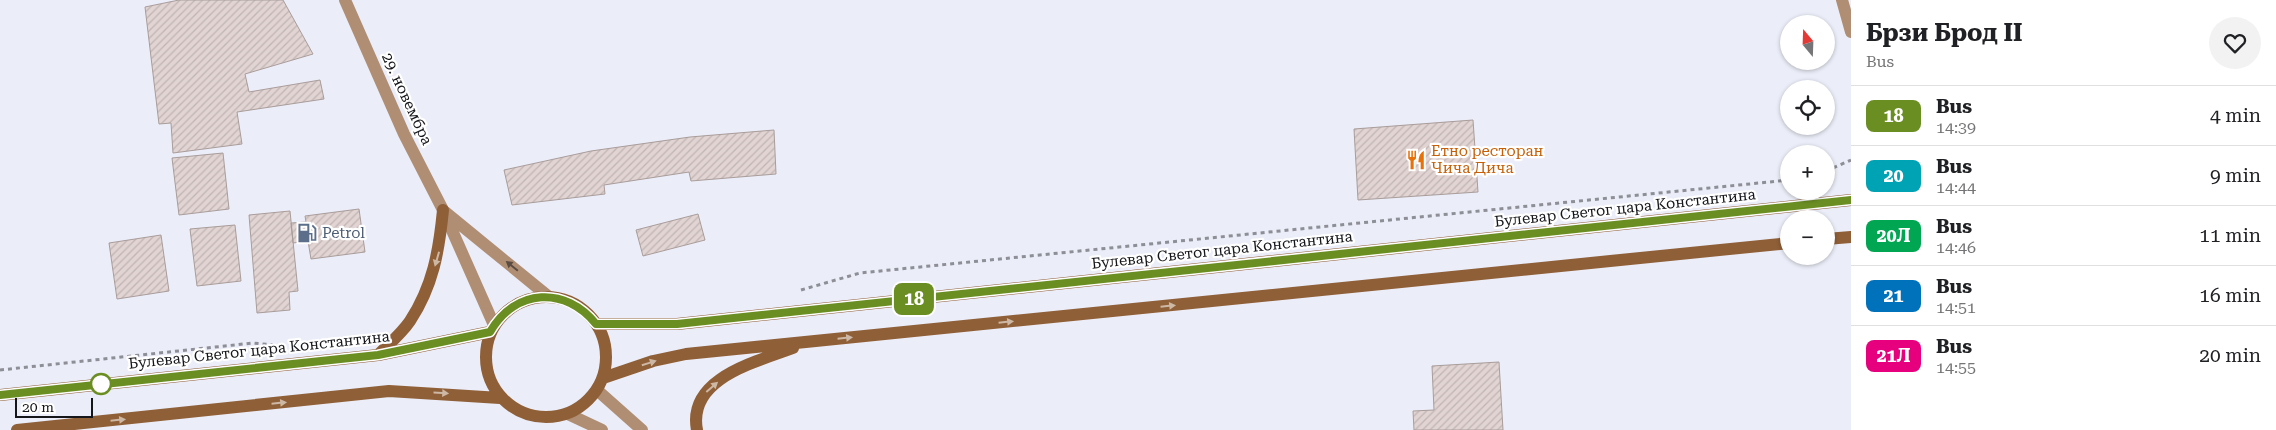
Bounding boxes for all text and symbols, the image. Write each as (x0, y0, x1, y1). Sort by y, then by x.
north arrow (1780, 15, 1835, 70)
map controls (1780, 15, 1835, 265)
button: heart (2209, 17, 2261, 69)
text: Брзи Брод II (1866, 19, 2023, 47)
street label: 29. новембра (378, 50, 436, 148)
text: Bus (1866, 52, 1894, 71)
button: locate (1780, 80, 1835, 135)
text: Bus (1936, 95, 1972, 118)
text: 4 min (2210, 104, 2261, 127)
text: 18 (1883, 105, 1904, 126)
text: 14:39 (1936, 118, 1976, 137)
place label: Етно ресторан Чича Дича (1431, 142, 1544, 177)
button: + (1780, 145, 1835, 200)
restaurant icon: Етно ресторан Чича Дича (1405, 149, 1427, 171)
text: Bus (1936, 155, 1972, 178)
text: 9 min (2210, 164, 2261, 187)
text: 20 (1883, 165, 1904, 186)
text: 14:44 (1936, 178, 1976, 197)
street label: Булевар Светог цара Константина (1494, 185, 1756, 231)
button: − (1780, 210, 1835, 265)
text: Bus (1936, 215, 1972, 238)
fuel station icon: Petrol (296, 222, 318, 244)
place label: Petrol (322, 224, 365, 242)
text: 11 min (2199, 224, 2261, 247)
text: 20Л (1877, 225, 1910, 246)
street label: Булевар Светог цара Константина (1091, 227, 1353, 273)
text: 14:46 (1936, 238, 1976, 257)
one-way arrow (432, 251, 440, 266)
one-way arrow (505, 261, 518, 272)
text: Bus (1936, 275, 1972, 298)
line badge: 18 (892, 283, 936, 315)
text: 16 min (2199, 284, 2261, 307)
text: 21 (1883, 285, 1904, 306)
text: 18 (904, 288, 924, 309)
text: 14:51 (1936, 298, 1976, 317)
one-way arrow (1160, 302, 1176, 310)
one-way arrow (999, 318, 1015, 326)
street label: Булевар Светог цара Константина (128, 327, 390, 373)
one-way arrow (837, 334, 853, 342)
text: Bus (1936, 335, 1972, 358)
text: 20 min (2199, 344, 2261, 367)
text: 21Л (1877, 345, 1910, 366)
one-way arrow (642, 358, 657, 366)
text: 14:55 (1936, 358, 1976, 377)
unlabelled marker (90, 373, 112, 395)
one-way arrow (705, 381, 718, 392)
one-way arrow (433, 390, 449, 398)
scale bar (15, 395, 92, 418)
text: 20 m (22, 399, 54, 415)
one-way arrow (272, 399, 288, 407)
one-way arrow (110, 415, 126, 423)

